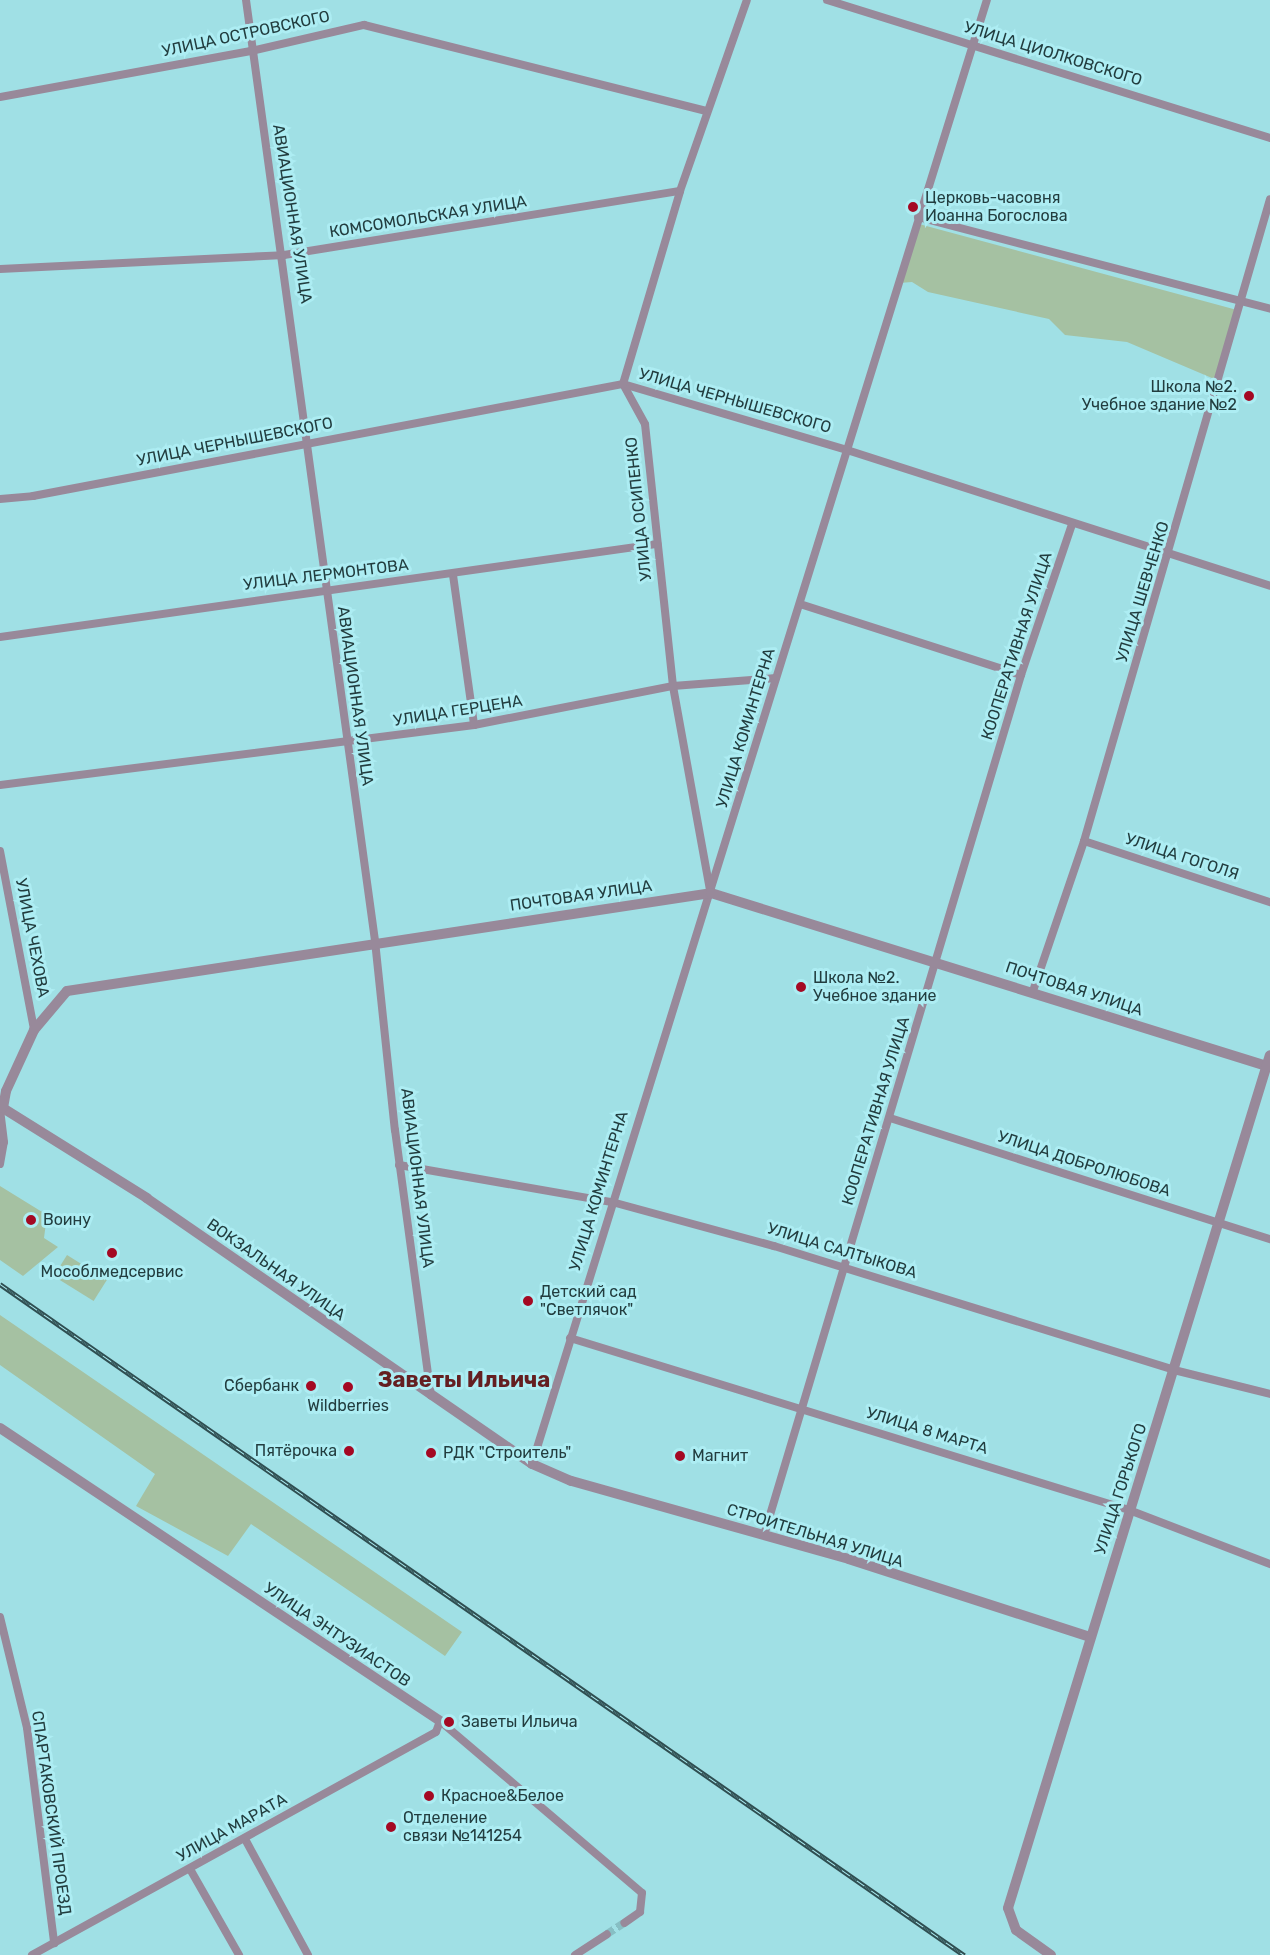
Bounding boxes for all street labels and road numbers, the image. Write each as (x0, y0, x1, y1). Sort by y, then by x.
street label: УЛИЦА ОСТРОВСКОГО (160, 7, 332, 61)
street label: УЛИЦА ЦИОЛКОВСКОГО (962, 18, 1144, 90)
street label: АВИАЦИОННАЯ УЛИЦА (268, 123, 316, 305)
street label: КОМСОМОЛЬСКАЯ УЛИЦА (328, 192, 528, 242)
street label: УЛИЦА ЧЕРНЫШЕВСКОГО (637, 364, 833, 438)
street label: УЛИЦА ЧЕРНЫШЕВСКОГО (135, 414, 335, 470)
street label: УЛИЦА ОСИПЕНКО (622, 436, 656, 582)
street label: УЛИЦА ШЕВЧЕНКО (1112, 519, 1174, 665)
street label: КООПЕРАТИВНАЯ УЛИЦА (978, 550, 1056, 742)
street label: УЛИЦА ЛЕРМОНТОВА (242, 555, 410, 595)
street label: АВИАЦИОННАЯ УЛИЦА (333, 605, 377, 787)
street label: УЛИЦА КОМИНТЕРНА (713, 646, 779, 810)
street label: УЛИЦА ГЕРЦЕНА (392, 691, 524, 731)
street label: УЛИЦА ГОГОЛЯ (1123, 830, 1241, 884)
street label: УЛИЦА ЧЕХОВА (11, 877, 53, 999)
street label: ПОЧТОВАЯ УЛИЦА (509, 877, 653, 915)
street label: ПОЧТОВАЯ УЛИЦА (1003, 958, 1145, 1020)
street label: КООПЕРАТИВНАЯ УЛИЦА (838, 1014, 914, 1208)
street label: АВИАЦИОННАЯ УЛИЦА (396, 1087, 438, 1269)
street label: УЛИЦА КОМИНТЕРНА (566, 1109, 632, 1273)
street label: УЛИЦА ДОБРОЛЮБОВА (995, 1127, 1173, 1201)
street label: ВОКЗАЛЬНАЯ УЛИЦА (203, 1215, 349, 1325)
street label: УЛИЦА САЛТЫКОВА (765, 1219, 919, 1283)
street label: УЛИЦА 8 МАРТА (864, 1403, 990, 1459)
street label: УЛИЦА ГОРЬКОГО (1091, 1421, 1151, 1557)
street label: СТРОИТЕЛЬНАЯ УЛИЦА (724, 1500, 906, 1572)
street label: УЛИЦА ЭНТУЗИАСТОВ (260, 1579, 414, 1691)
street label: СПАРТАКОВСКИЙ ПРОЕЗД (27, 1710, 75, 1916)
street label: УЛИЦА МАРАТА (174, 1790, 290, 1866)

